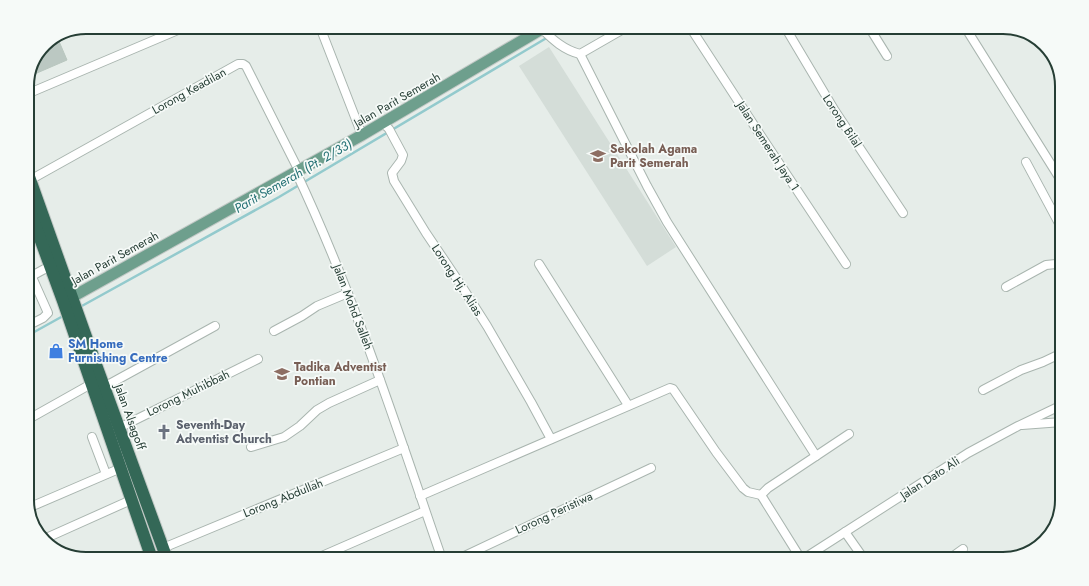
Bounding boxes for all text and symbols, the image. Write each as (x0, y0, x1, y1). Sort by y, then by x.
street label: Lorong Keadilan (149, 63, 229, 119)
street label: Jalan Parit Semerah (349, 68, 444, 133)
street label: Lorong Bilal (818, 91, 866, 151)
street label: Jalan Semerah Jaya 1 (731, 96, 804, 194)
water label: Parit Semerah (Pt. 2/33) (231, 134, 355, 217)
place label: Sekolah Agama Parit Semerah (610, 140, 697, 172)
school or university icon: Sekolah Agama Parit Semerah (589, 147, 607, 165)
street label: Jalan Parit Semerah (66, 227, 162, 290)
street label: Lorong Hj. Alias (427, 241, 487, 320)
street label: Jalan Mohd Salleh (328, 260, 378, 352)
place label: SM Home Furnishing Centre (68, 335, 168, 367)
shop icon: SM Home Furnishing Centre (47, 342, 65, 360)
place label: Tadika Adventist Pontian (294, 358, 386, 390)
street label: Lorong Muhibbah (143, 365, 233, 421)
school or university icon: Tadika Adventist Pontian (273, 365, 291, 383)
street label: Jalan Alsagoff (109, 380, 150, 453)
place label: Seventh-Day Adventist Church (175, 416, 272, 448)
church icon: Seventh-Day Adventist Church (155, 423, 173, 441)
street label: Jalan Dato Ali (895, 452, 963, 505)
street label: Lorong Abdullah (240, 474, 326, 522)
street label: Lorong Peristiwa (512, 487, 596, 539)

